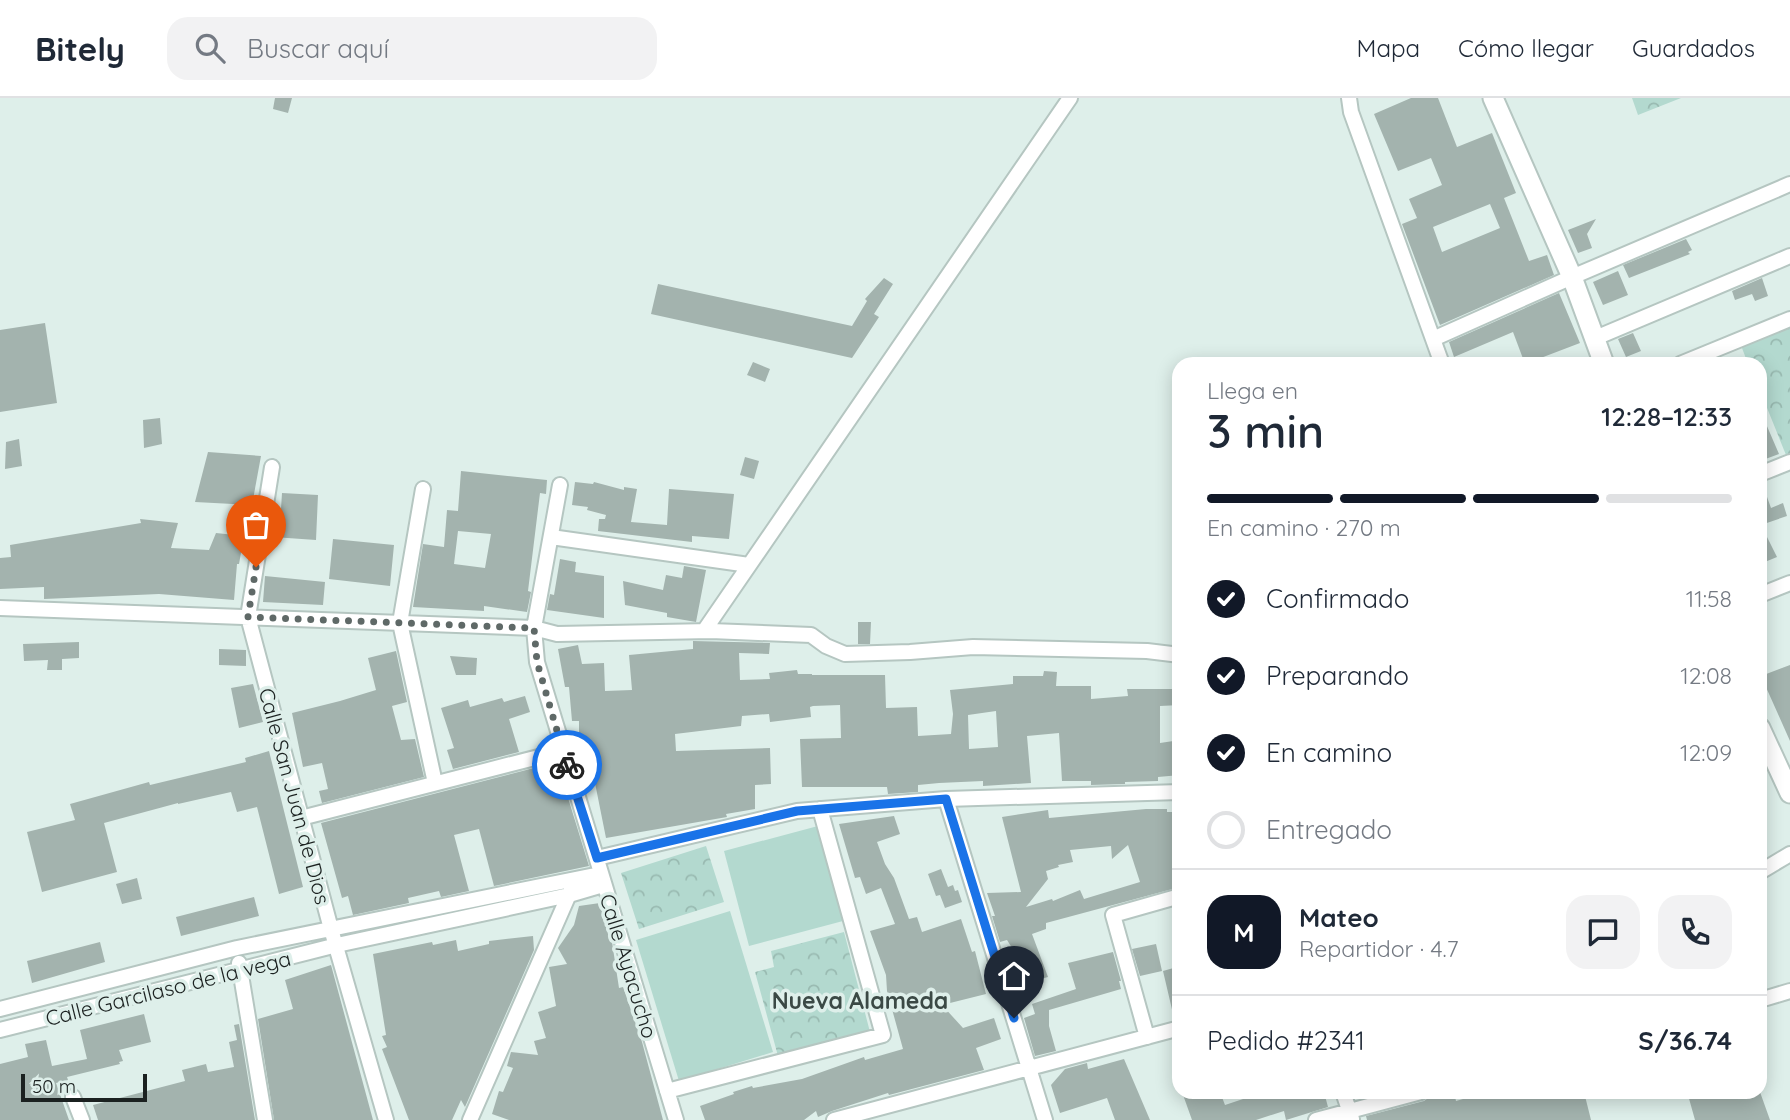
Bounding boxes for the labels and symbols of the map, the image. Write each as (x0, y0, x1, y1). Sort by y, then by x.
pin (226, 495, 286, 567)
street label: Calle San Juan de Dios (254, 685, 336, 907)
courier (532, 730, 602, 800)
street label: Calle Ayacucho (595, 891, 663, 1041)
street label: Calle Garcilaso de la vega (43, 945, 293, 1031)
pin (984, 946, 1044, 1018)
district label: Nueva Alameda (772, 986, 948, 1015)
scale bar (21, 1071, 147, 1103)

